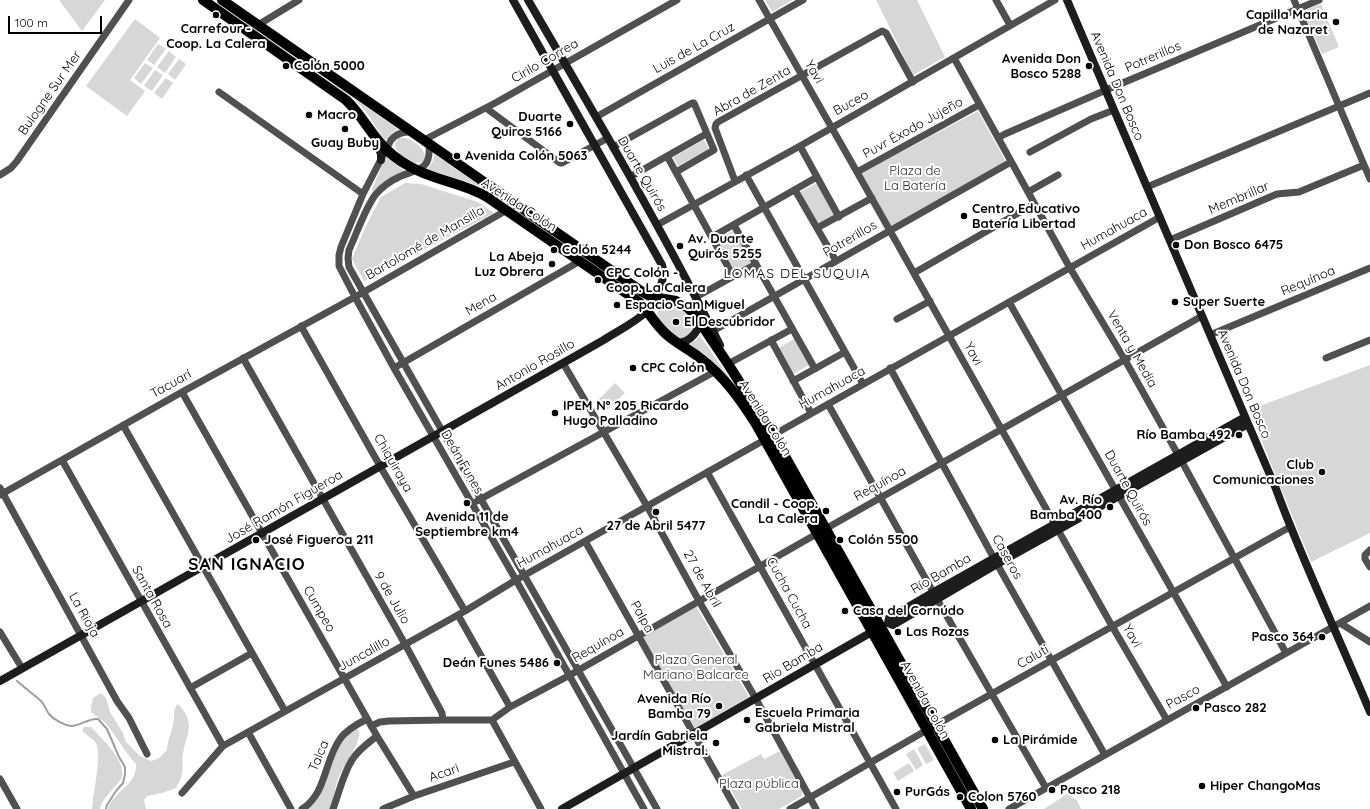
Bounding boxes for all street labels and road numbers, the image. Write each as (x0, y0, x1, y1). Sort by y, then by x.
street label: Luis de La Cruz (650, 19, 738, 77)
street label: Avenida Don Bosco (1087, 29, 1147, 143)
street label: Cirilo Correa (509, 36, 581, 86)
street label: Potrerillos (1123, 38, 1183, 76)
street label: Bulogne Sur Mer (15, 48, 85, 138)
street label: Yavi (801, 58, 827, 86)
street label: Abra de Zenta (711, 63, 793, 119)
street label: Buceo (831, 87, 871, 119)
street label: Puvr Éxodo Jujeño (860, 94, 966, 162)
street label: Duarte Quirós (614, 134, 670, 214)
street label: Avenida Colón (478, 175, 560, 235)
street label: Membrillar (1206, 178, 1272, 218)
street label: Bartolomé de Mansilla (363, 203, 487, 283)
street label: Humahuaca (1078, 204, 1150, 254)
street label: Potrerillos (820, 217, 880, 261)
street label: Requínoa (1279, 263, 1337, 299)
street label: Mena (463, 289, 499, 319)
street label: Venta y Media (1104, 308, 1160, 390)
street label: Avenida Don Bosco (1214, 327, 1274, 441)
street label: Antonio Rosillo (493, 336, 577, 394)
street label: Yavi (960, 340, 986, 368)
street label: Humahuaca (796, 363, 868, 413)
street label: Tacuarí (148, 366, 194, 402)
street label: Avenida Colón (735, 377, 795, 459)
street label: Deán Funes (437, 427, 487, 497)
street label: Chiquiraya (370, 431, 416, 495)
street label: Duarte Quirós (1101, 447, 1155, 529)
street label: Requínoa (851, 463, 909, 505)
street label: José Ramón Figueroa (222, 467, 346, 547)
street label: Humahuaca (514, 522, 586, 572)
street label: Caseros (988, 532, 1026, 582)
street label: 27 de Abril (680, 548, 724, 610)
street label: Río Bamba (908, 551, 974, 597)
street label: Cucha Cucha (763, 555, 815, 631)
street label: Santa Rosa (128, 563, 176, 631)
street label: 9 de Julio (371, 569, 413, 627)
street label: Cumpeo (300, 583, 338, 635)
street label: La Rioja (65, 590, 103, 640)
street label: Palpa (627, 598, 657, 636)
street label: Yavi (1119, 622, 1145, 650)
street label: Requínoa (569, 624, 627, 666)
street label: Juncalillo (336, 633, 392, 675)
street label: Rio Bamba (760, 639, 826, 687)
street label: Caluti (1014, 642, 1052, 672)
street label: Avenida Colón (897, 658, 953, 742)
street label: Pasco (1163, 681, 1203, 713)
street label: Talca (306, 738, 332, 774)
street label: Acari (427, 761, 461, 785)

